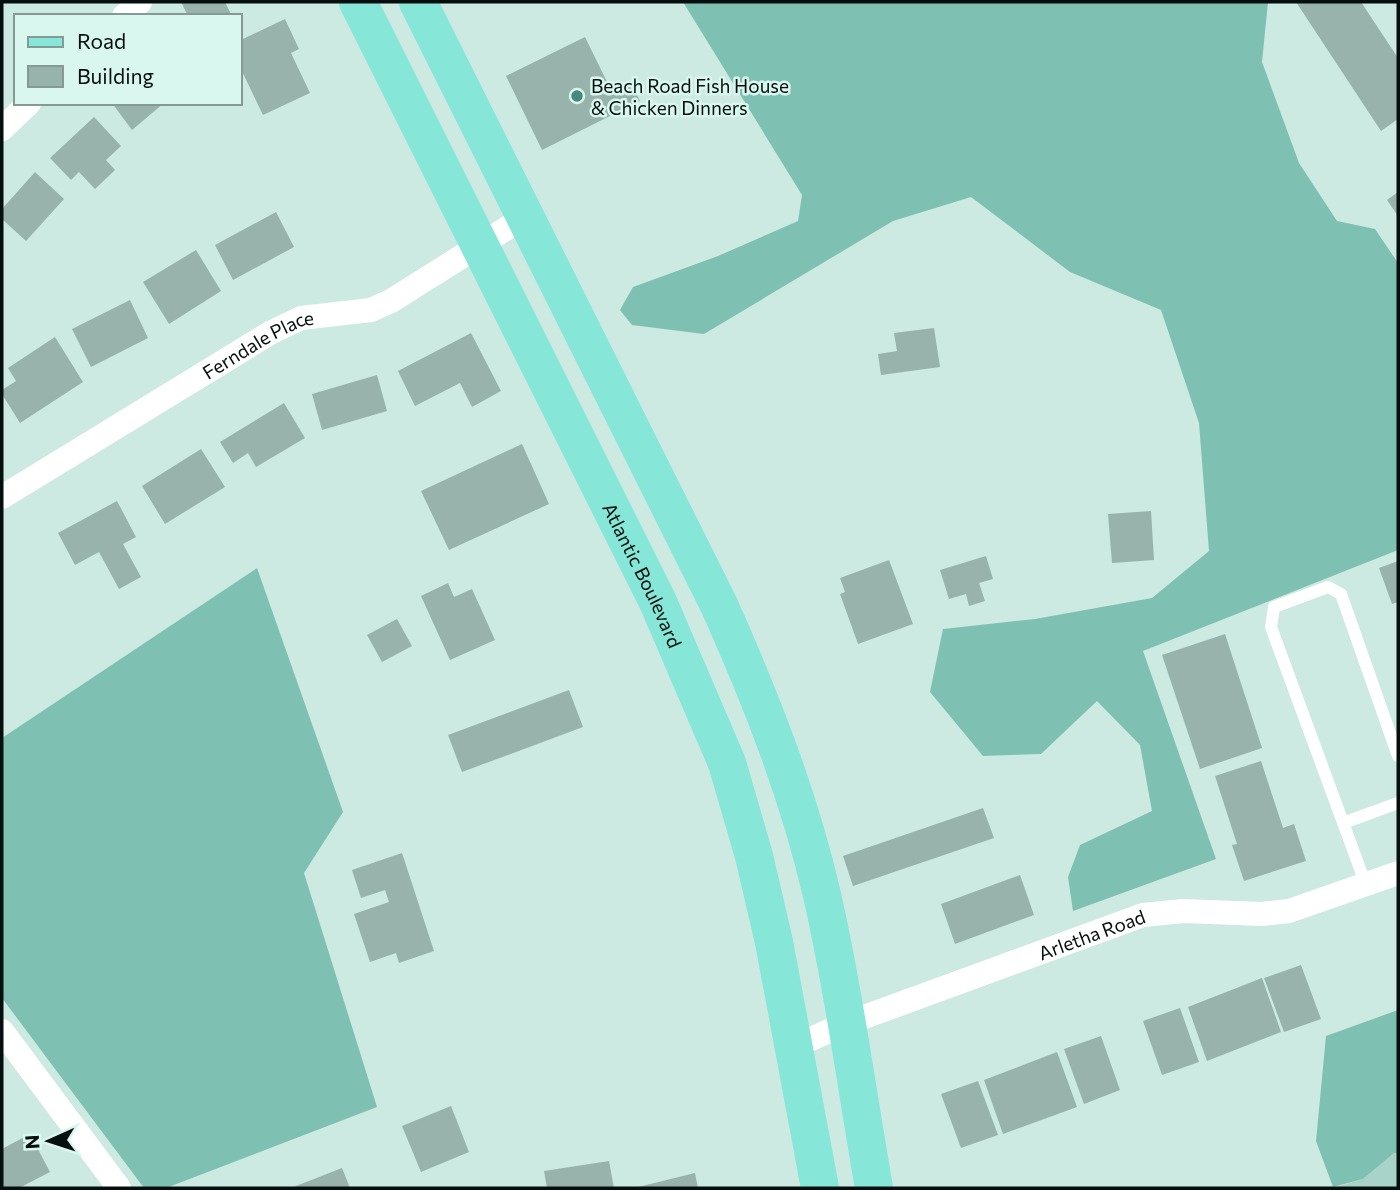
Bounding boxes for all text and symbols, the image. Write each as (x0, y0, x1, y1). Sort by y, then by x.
legend (14, 14, 242, 105)
text: Road (77, 28, 126, 53)
text: Building (77, 63, 154, 88)
place label: Beach Road Fish House & Chicken Dinners (591, 74, 789, 119)
marker: Beach Road Fish House & Chicken Dinners (569, 88, 585, 104)
street label: Ferndale Place (198, 305, 315, 383)
street label: Atlantic Boulevard (599, 499, 688, 651)
street label: Arletha Road (1035, 904, 1148, 964)
north arrow (14, 1106, 84, 1176)
text: N (20, 1134, 43, 1150)

